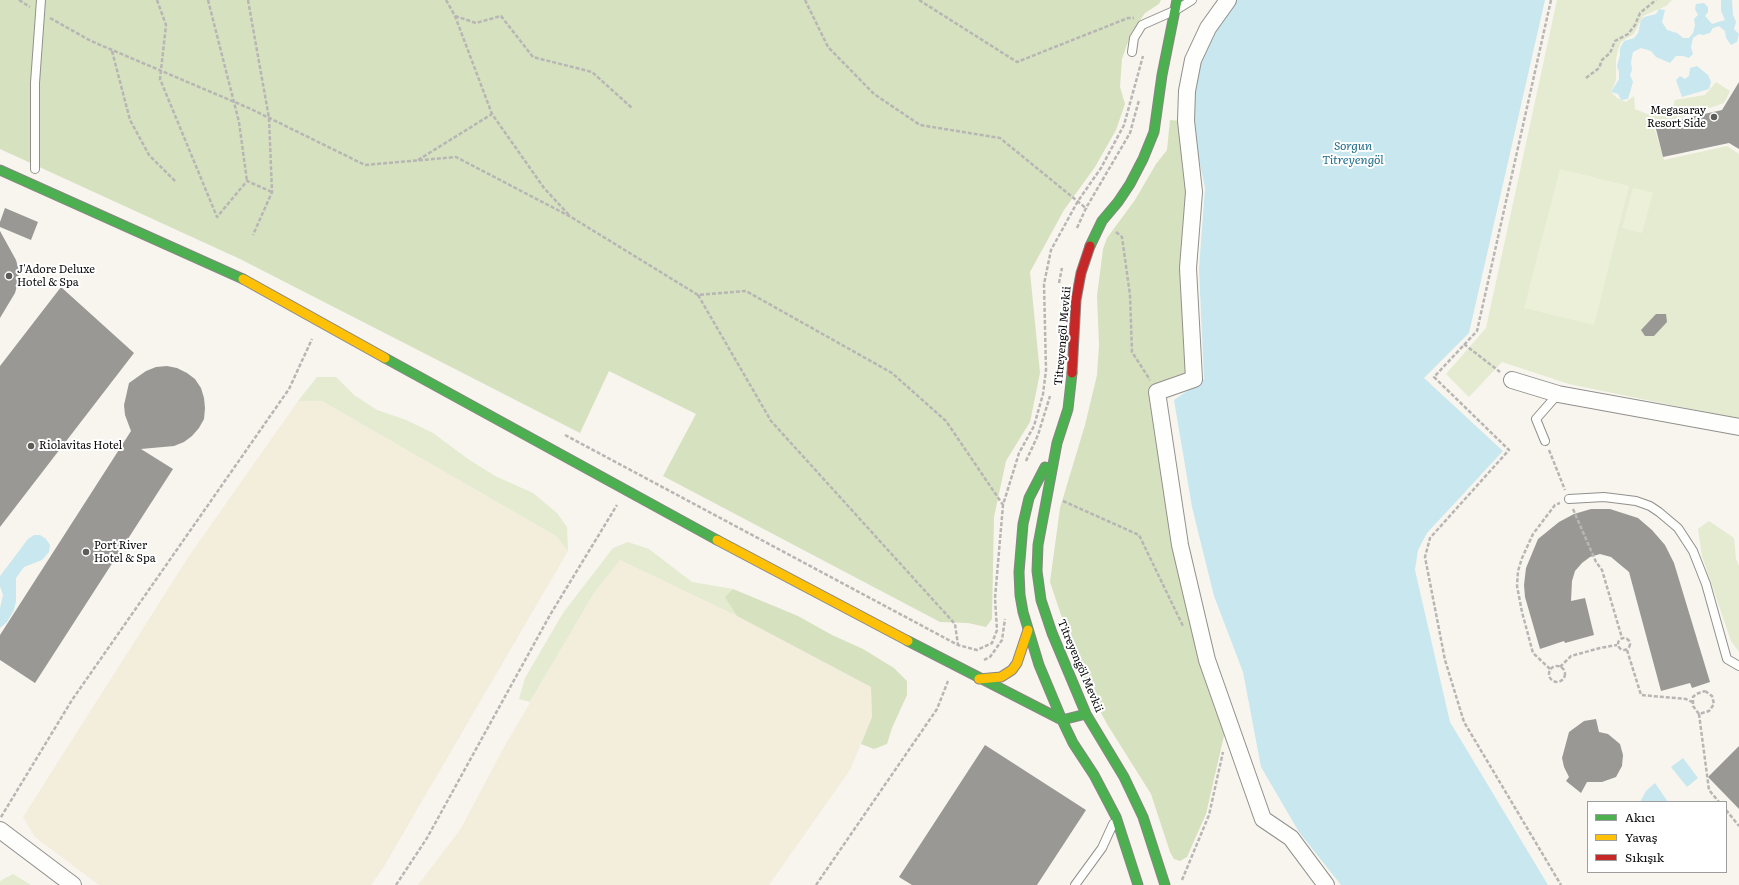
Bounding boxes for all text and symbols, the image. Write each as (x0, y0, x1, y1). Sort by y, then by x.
place label: Megasaray Resort Side (1647, 104, 1706, 130)
marker: Megasaray Resort Side (1709, 112, 1719, 122)
water label: Sorgun Titreyengöl (1322, 139, 1384, 167)
place label: J'Adore Deluxe Hotel & Spa (17, 263, 95, 289)
marker: J'Adore Deluxe Hotel & Spa (4, 271, 14, 281)
street label: Titreyengöl Mevkii (1052, 286, 1074, 386)
place label: Riolavitas Hotel (39, 439, 122, 453)
marker: Riolavitas Hotel (26, 441, 36, 451)
place label: Port River Hotel & Spa (94, 539, 156, 565)
marker: Port River Hotel & Spa (81, 547, 91, 557)
street label: Titreyengöl Mevkii (1054, 617, 1106, 715)
legend (1587, 801, 1727, 873)
text: Akıcı (1625, 808, 1655, 826)
text: Yavaş (1625, 828, 1657, 846)
text: Sıkışık (1625, 848, 1664, 866)

